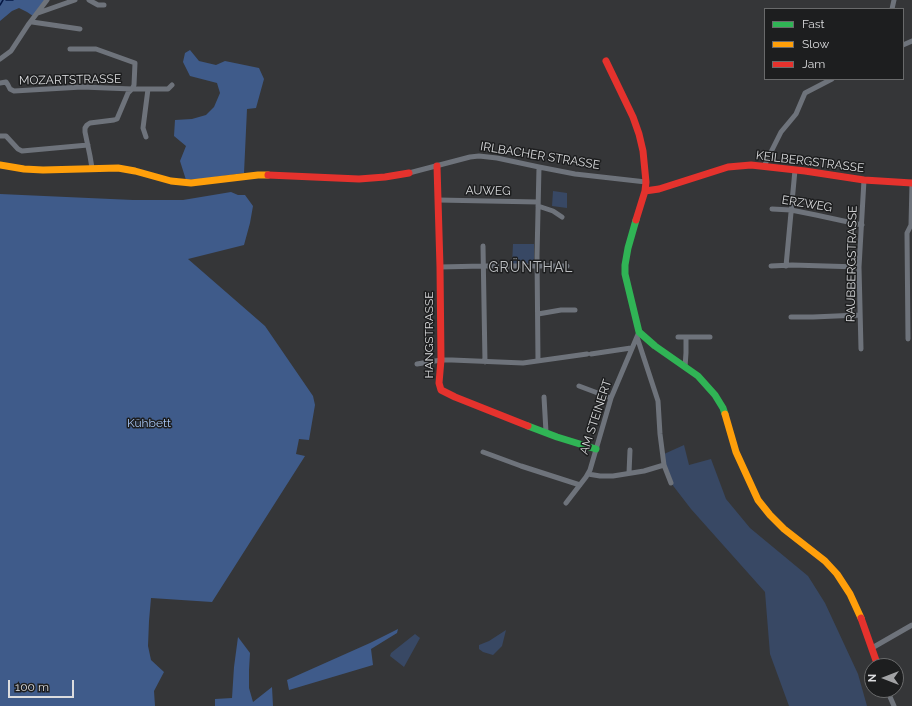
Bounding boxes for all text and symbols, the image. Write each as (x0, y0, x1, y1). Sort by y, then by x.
legend (764, 8, 904, 80)
text: Fast (802, 17, 825, 31)
text: Slow (802, 37, 829, 51)
text: Jam (802, 57, 825, 71)
street label: MOZARTSTRASSE (19, 72, 121, 88)
street label: IRLBACHER STRASSE (479, 139, 601, 173)
street label: KEILBERGSTRASSE (755, 148, 865, 176)
street label: AUWEG (465, 183, 511, 199)
street label: ERZWEG (781, 193, 833, 215)
street label: RAUBBERGSTRASSE (844, 206, 860, 322)
district label: GRÜNTHAL (488, 260, 574, 276)
street label: HANGSTRASSE (422, 291, 436, 379)
street label: AM STEINERT (577, 378, 615, 456)
park label: Kühbett (127, 416, 171, 430)
north arrow (864, 658, 904, 698)
scale bar (10, 672, 76, 698)
text: N (866, 674, 879, 682)
text: 100 m (15, 680, 49, 694)

